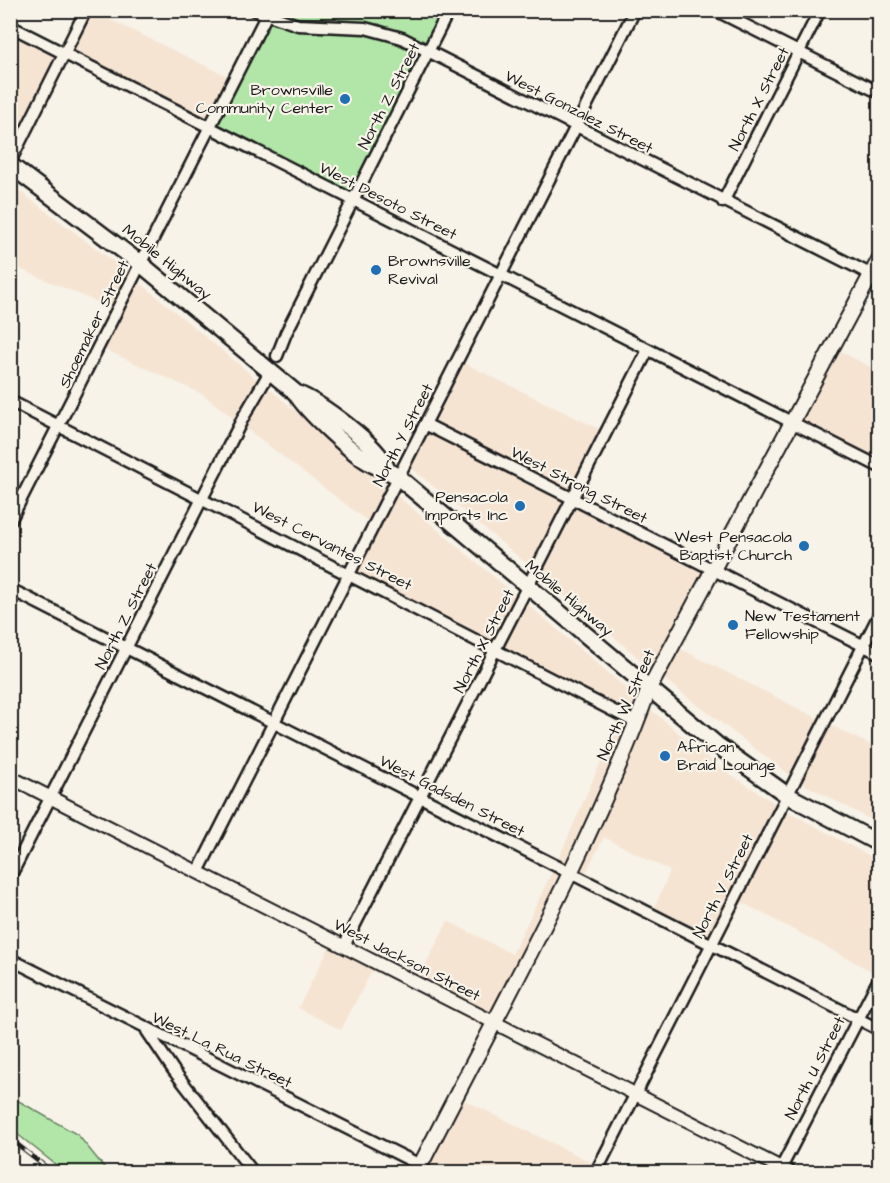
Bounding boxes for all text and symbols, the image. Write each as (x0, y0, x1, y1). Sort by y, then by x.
street label: North Z Street (353, 38, 426, 153)
street label: North X Street (723, 43, 795, 155)
street label: West Gonzalez Street (501, 65, 657, 159)
place label: Brownsville Community Center (196, 79, 333, 120)
marker: Brownsville Community Center (338, 92, 352, 106)
street label: West Desoto Street (315, 157, 461, 246)
street label: Mobile Highway (117, 219, 217, 306)
place label: Brownsville Revival (388, 250, 471, 290)
street label: Shoemaker Street (54, 256, 135, 392)
marker: Brownsville Revival (369, 263, 383, 277)
street label: North Y Street (368, 379, 439, 490)
street label: West Strong Street (506, 441, 652, 530)
place label: Pensacola Imports Inc (425, 486, 508, 526)
street label: West Cervantes Street (248, 496, 416, 596)
marker: Pensacola Imports Inc (513, 499, 527, 513)
place label: West Pensacola Baptist Church (675, 526, 792, 566)
marker: West Pensacola Baptist Church (797, 539, 811, 553)
street label: Mobile Highway (519, 554, 618, 642)
street label: North Z Street (90, 558, 163, 673)
street label: North X Street (448, 585, 520, 697)
place label: New Testament Fellowship (745, 605, 860, 645)
marker: New Testament Fellowship (726, 618, 740, 632)
street label: North W Street (592, 645, 661, 764)
place label: African Braid Lounge (677, 736, 776, 777)
marker: African Braid Lounge (658, 749, 672, 763)
street label: West Gadsden Street (375, 750, 529, 843)
street label: North V Street (687, 830, 759, 942)
street label: West Jackson Street (330, 913, 485, 1007)
street label: West La Rua Street (148, 1006, 296, 1094)
street label: North U Street (779, 1012, 851, 1124)

